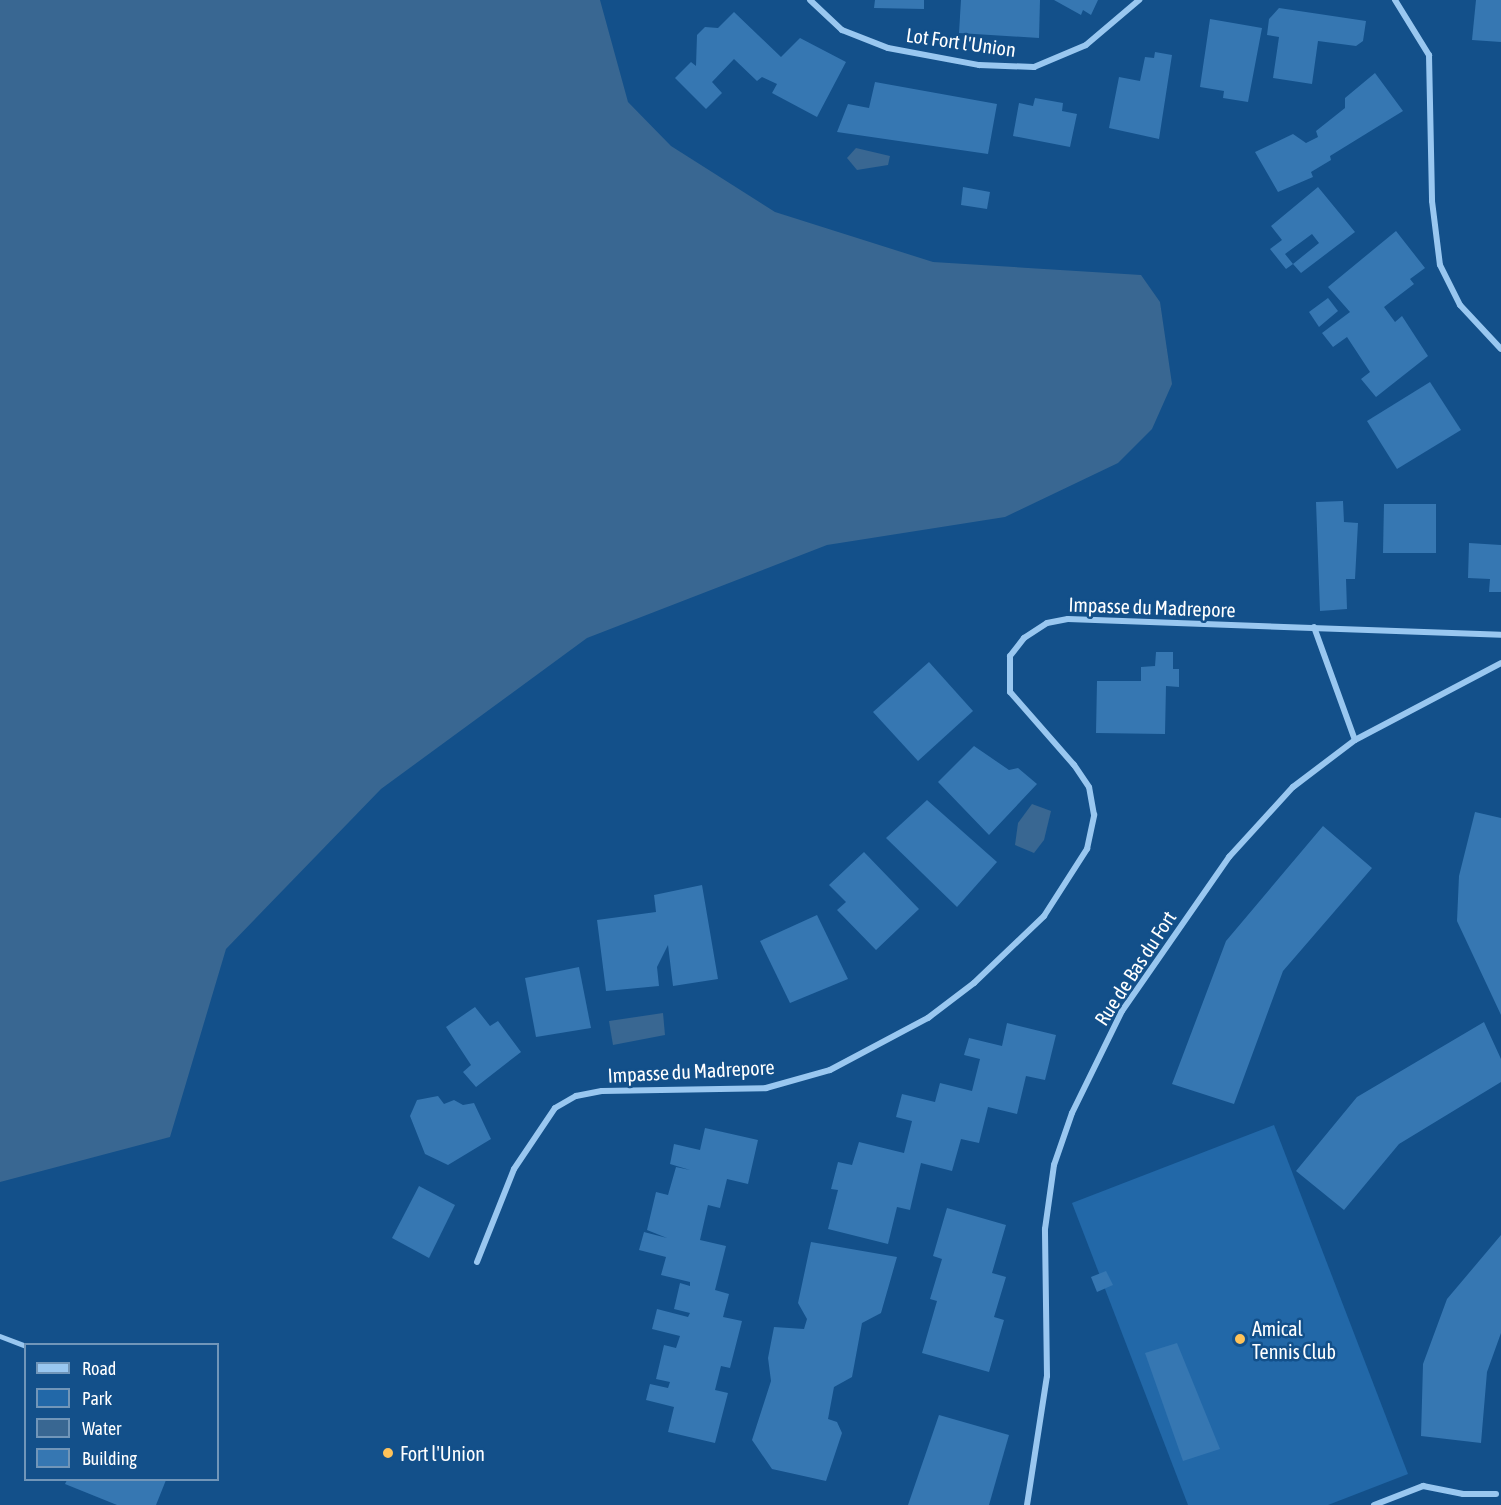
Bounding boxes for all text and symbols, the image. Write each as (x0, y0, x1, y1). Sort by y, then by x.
street label: Lot Fort l'Union (905, 22, 1017, 62)
street label: Impasse du Madrepore (1068, 592, 1236, 622)
street label: Rue de Bas du Fort (1089, 906, 1181, 1030)
street label: Impasse du Madrepore (607, 1055, 775, 1087)
place label: Amical Tennis Club (1252, 1316, 1336, 1363)
marker: Amical Tennis Club (1233, 1332, 1247, 1346)
legend (24, 1343, 219, 1481)
text: Road (82, 1358, 116, 1379)
text: Park (82, 1388, 112, 1409)
text: Water (82, 1418, 121, 1439)
place label: Fort l'Union (400, 1441, 485, 1465)
marker: Fort l'Union (381, 1446, 395, 1460)
text: Building (82, 1448, 137, 1469)

